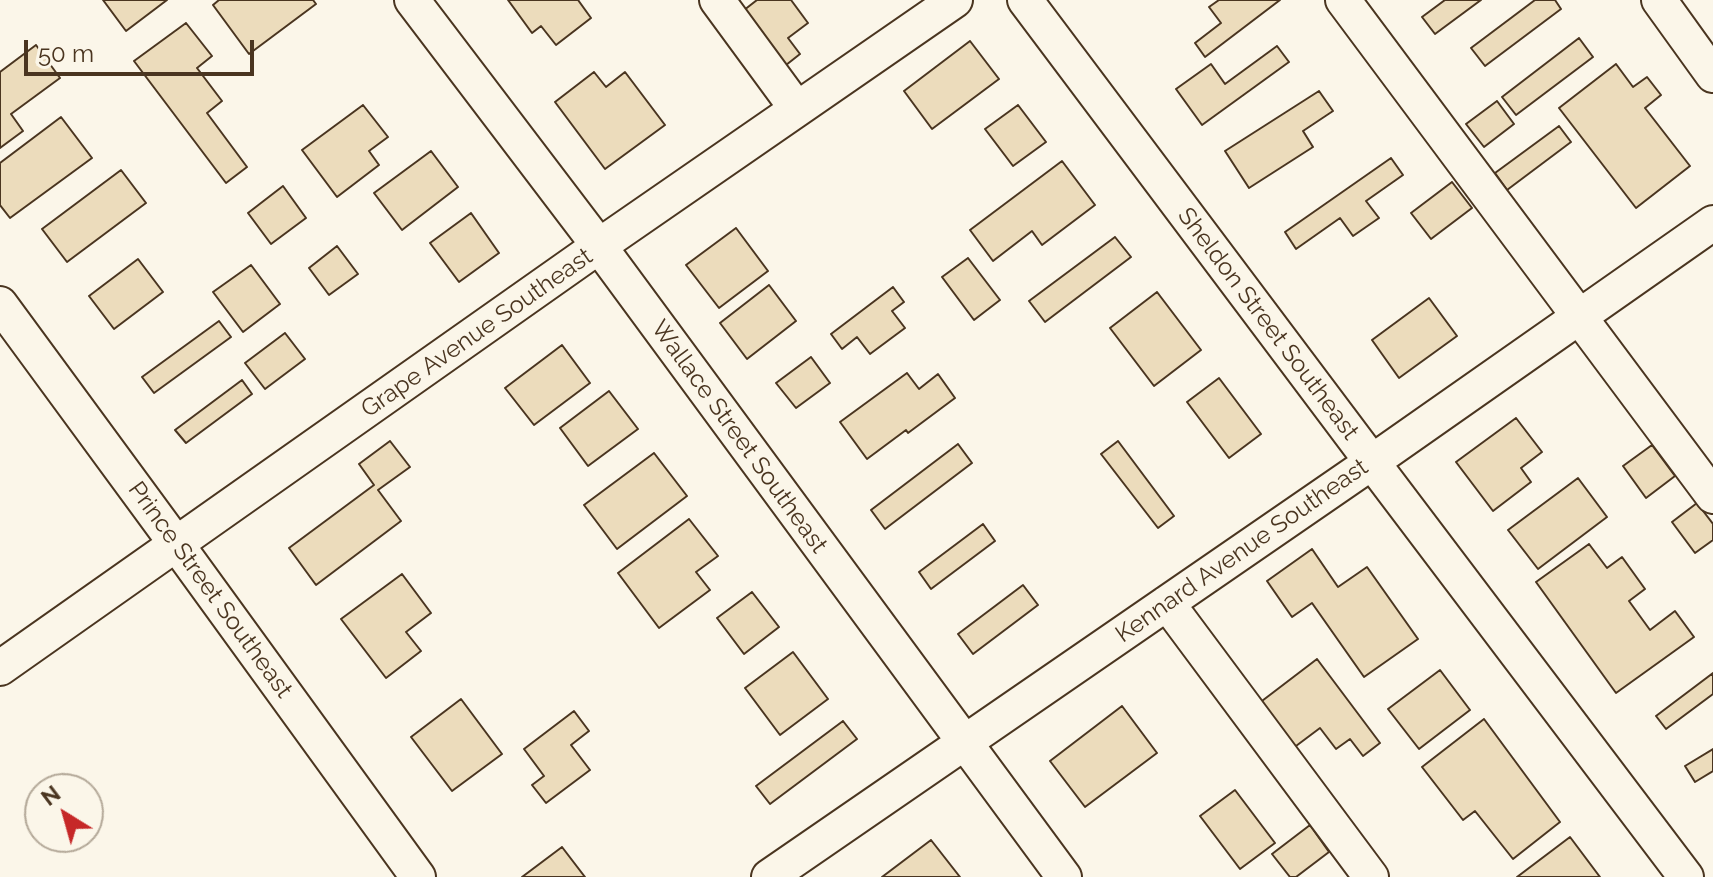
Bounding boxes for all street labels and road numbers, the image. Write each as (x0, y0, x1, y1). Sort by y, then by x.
street label: Sheldon Street Southeast (1171, 202, 1365, 446)
street label: Grape Avenue Southeast (356, 242, 598, 424)
street label: Wallace Street Southeast (645, 315, 833, 559)
street label: Kennard Avenue Southeast (1110, 453, 1374, 649)
street label: Prince Street Southeast (122, 476, 298, 704)

